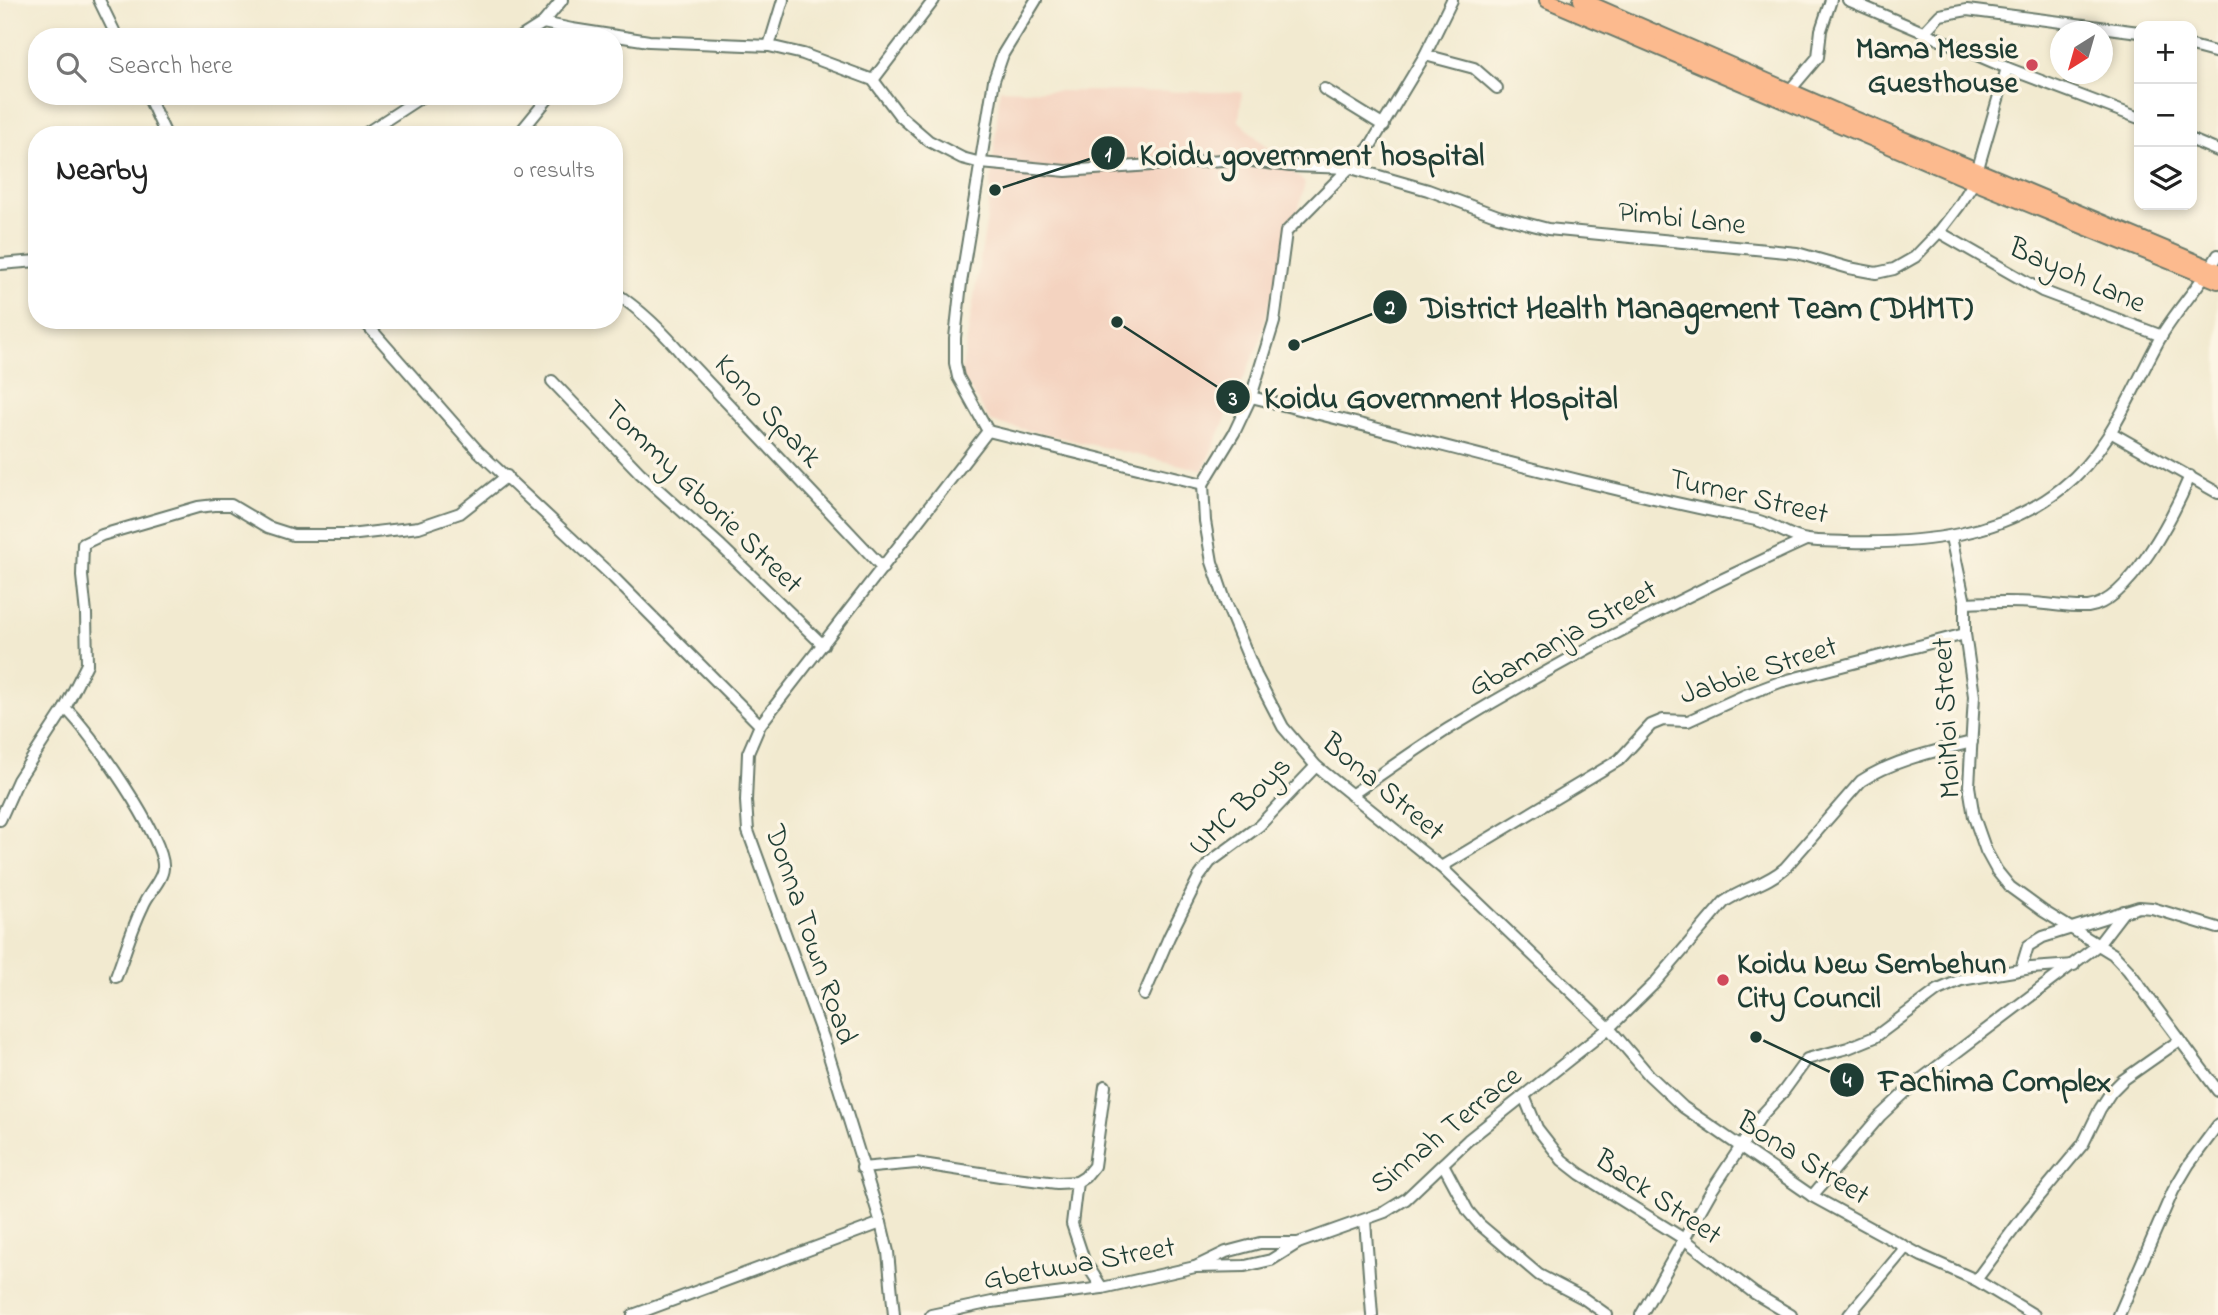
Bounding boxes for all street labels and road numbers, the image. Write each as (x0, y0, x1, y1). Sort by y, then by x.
street label: Pimbi Lane (1615, 191, 1748, 249)
street label: Bayoh Lane (2000, 227, 2153, 327)
street label: Kono Spark (702, 345, 832, 480)
street label: Tommy Gborie Street (592, 391, 812, 606)
street label: Turner Street (1664, 458, 1832, 538)
street label: Gbamanja Street (1461, 569, 1666, 710)
street label: Jabbie Street (1674, 626, 1844, 718)
street label: MoiMoi Street (1922, 636, 1974, 800)
street label: Bona Street (1310, 723, 1454, 853)
street label: UMC Boys (1179, 747, 1303, 868)
street label: Donna Town Road (751, 818, 867, 1051)
street label: Sinnah Terrace (1361, 1056, 1533, 1206)
street label: Bona Street (1726, 1101, 1878, 1218)
street label: Back Street (1584, 1139, 1730, 1258)
street label: Gbetuwa Street (980, 1226, 1179, 1303)

